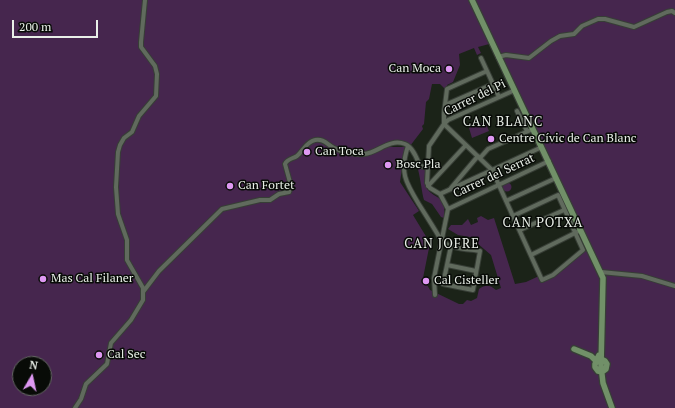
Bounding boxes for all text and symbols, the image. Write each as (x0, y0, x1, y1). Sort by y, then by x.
scale bar (14, 12, 100, 38)
text: 200 m (19, 19, 51, 34)
place label: Can Moca (388, 62, 441, 76)
marker: Can Moca (444, 64, 454, 74)
street label: Carrer del Pi (442, 77, 508, 119)
district label: CAN BLANC (463, 114, 543, 130)
place label: Centre Cívic de Can Blanc (499, 132, 636, 146)
marker: Centre Cívic de Can Blanc (486, 134, 496, 144)
place label: Can Toca (315, 145, 364, 159)
marker: Can Toca (302, 147, 312, 157)
street label: Carrer del Serrat (451, 151, 537, 201)
place label: Bosc Pla (396, 158, 441, 172)
marker: Bosc Pla (383, 160, 393, 170)
place label: Can Fortet (238, 179, 295, 193)
marker: Can Fortet (225, 181, 235, 191)
district label: CAN POTXA (503, 215, 583, 231)
district label: CAN JOFRE (404, 236, 480, 252)
place label: Mas Cal Filaner (51, 272, 133, 286)
marker: Mas Cal Filaner (38, 274, 48, 284)
place label: Cal Cisteller (434, 274, 499, 288)
marker: Cal Cisteller (421, 276, 431, 286)
place label: Cal Sec (107, 348, 145, 362)
marker: Cal Sec (94, 350, 104, 360)
north arrow (12, 356, 52, 396)
text: N (29, 358, 39, 373)

